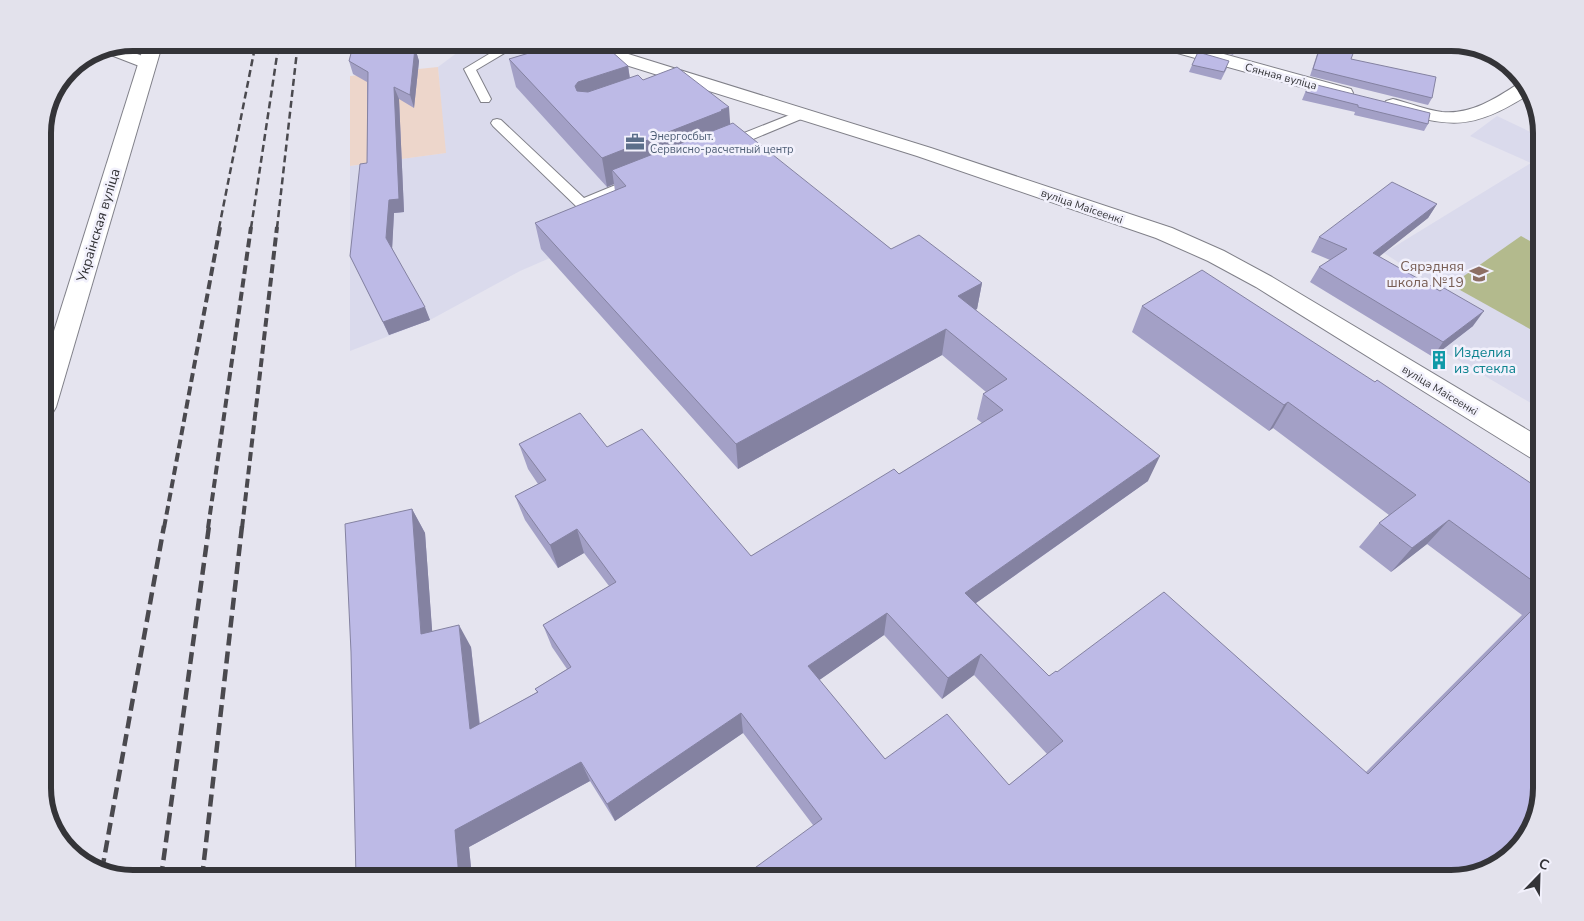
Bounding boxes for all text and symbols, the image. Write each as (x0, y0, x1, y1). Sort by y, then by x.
street label: Сянная вуліца (1243, 60, 1319, 93)
place label: Энергосбыт. Сервисно-расчетный центр (650, 129, 794, 157)
office icon: Энергосбыт. Сервисно-расчетный центр (624, 131, 646, 153)
street label: Украінская вуліца (72, 166, 125, 285)
street label: вуліца Маісеенкі (1039, 185, 1125, 228)
place label: Сярэдняя школа №19 (1387, 257, 1464, 292)
school or university icon: Сярэдняя школа №19 (1468, 263, 1490, 285)
place label: Изделия из стекла (1454, 343, 1516, 378)
building icon: Изделия из стекла (1428, 349, 1450, 371)
street label: вуліца Маісеенкі (1399, 362, 1480, 419)
north arrow (1514, 851, 1564, 901)
text: С (1536, 854, 1552, 875)

